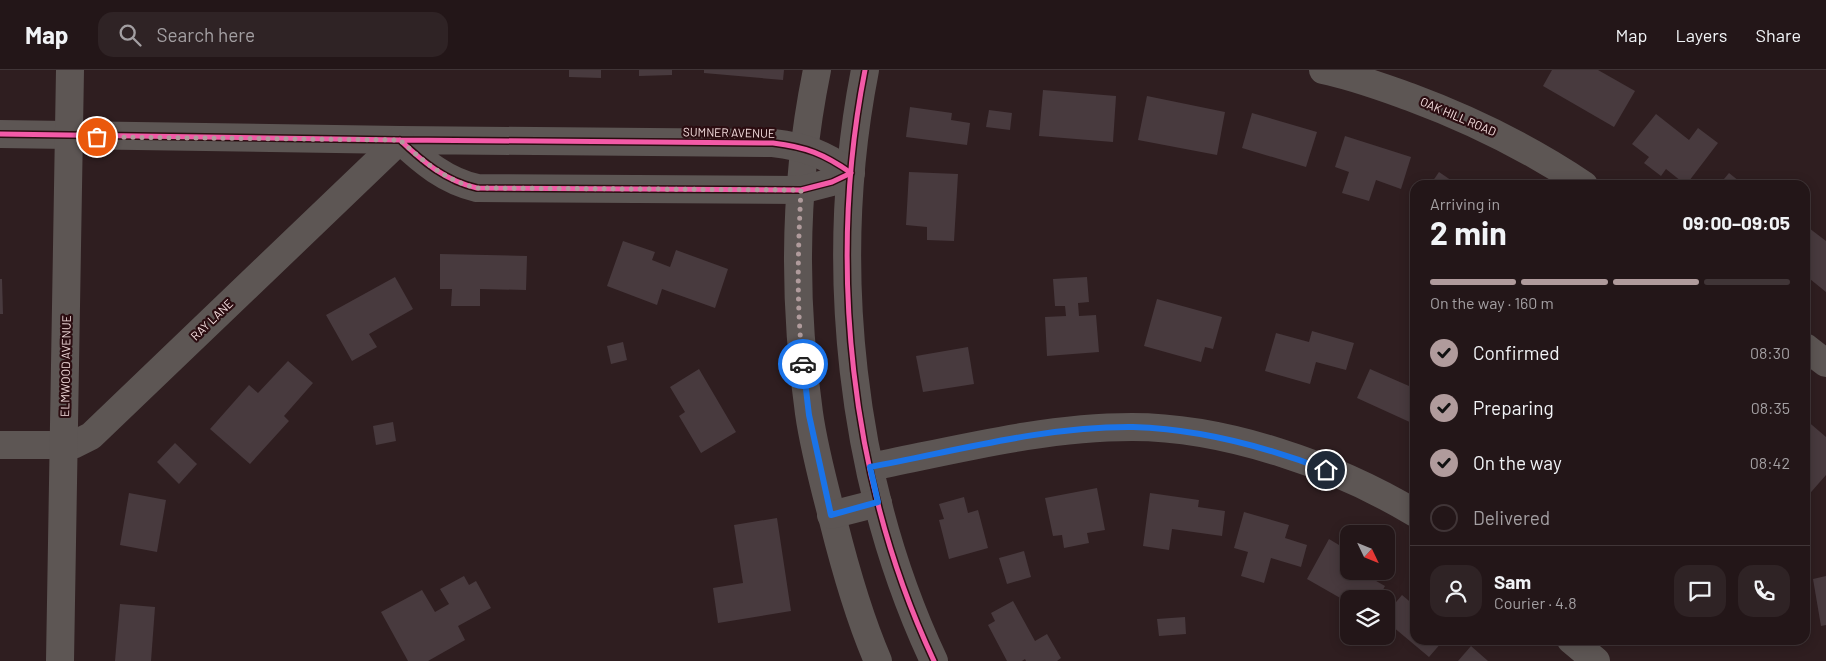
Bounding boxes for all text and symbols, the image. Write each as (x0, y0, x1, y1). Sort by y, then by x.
search box (98, 12, 448, 57)
text: Map (25, 20, 68, 49)
icon: search (116, 21, 144, 49)
text: Search here (156, 23, 255, 46)
text: Map (1615, 24, 1647, 46)
text: Layers (1675, 24, 1728, 46)
text: Share (1756, 24, 1801, 46)
street label: OAK HILL ROAD (1418, 94, 1498, 138)
pin (76, 116, 118, 158)
icon: bag (83, 123, 111, 151)
street label: SUMNER AVENUE (683, 124, 775, 140)
text: Arriving in (1430, 194, 1500, 213)
text: 09:00–09:05 (1683, 211, 1790, 234)
text: 2 min (1430, 213, 1507, 251)
text: On the way · 160 m (1430, 293, 1554, 312)
street label: RAY LANE (187, 296, 235, 343)
street label: ELMWOOD AVENUE (57, 315, 73, 417)
courier (778, 339, 828, 389)
icon: check (1430, 339, 1458, 367)
text: Confirmed (1473, 341, 1560, 364)
text: 08:30 (1750, 343, 1790, 362)
icon: car (789, 350, 817, 378)
icon: check (1430, 394, 1458, 422)
text: Preparing (1473, 396, 1554, 419)
text: 08:35 (1751, 398, 1790, 417)
pin (1305, 449, 1347, 491)
icon: check (1430, 449, 1458, 477)
text: On the way (1473, 451, 1562, 474)
text: 08:42 (1750, 453, 1790, 472)
icon: home (1312, 456, 1340, 484)
text: Delivered (1473, 506, 1550, 529)
north arrow (1340, 525, 1395, 580)
map controls (1340, 525, 1395, 645)
button: person (1430, 565, 1482, 617)
button: chat (1674, 565, 1726, 617)
button: phone (1738, 565, 1790, 617)
text: Sam (1494, 570, 1531, 593)
button: layers (1340, 590, 1395, 645)
text: Courier · 4.8 (1494, 593, 1577, 612)

